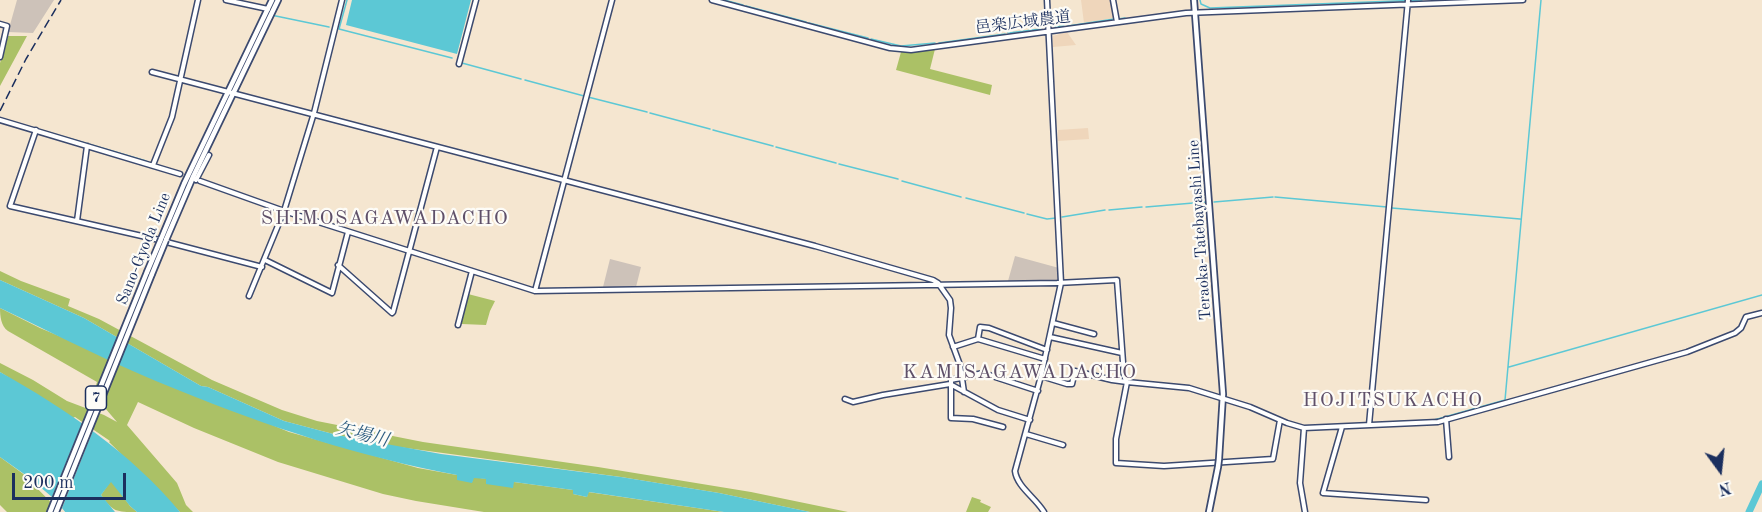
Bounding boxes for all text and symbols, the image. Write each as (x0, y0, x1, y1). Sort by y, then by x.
street label: 邑楽広域農道 (974, 8, 1072, 38)
street label: Teraoka-Tatebayashi Line (1184, 139, 1216, 321)
street label: Sano-Gyoda Line (113, 190, 175, 308)
district label: SHIMOSAGAWADACHO (261, 207, 509, 231)
district label: KAMISAGAWADACHO (902, 361, 1138, 385)
road number: 7 (86, 386, 106, 410)
district label: HOJITSUKACHO (1303, 389, 1483, 413)
water label: 矢場川 (333, 418, 391, 452)
north arrow (1690, 440, 1750, 500)
scale bar (15, 461, 129, 499)
text: 200 m (23, 474, 74, 492)
text: N (1717, 478, 1733, 497)

